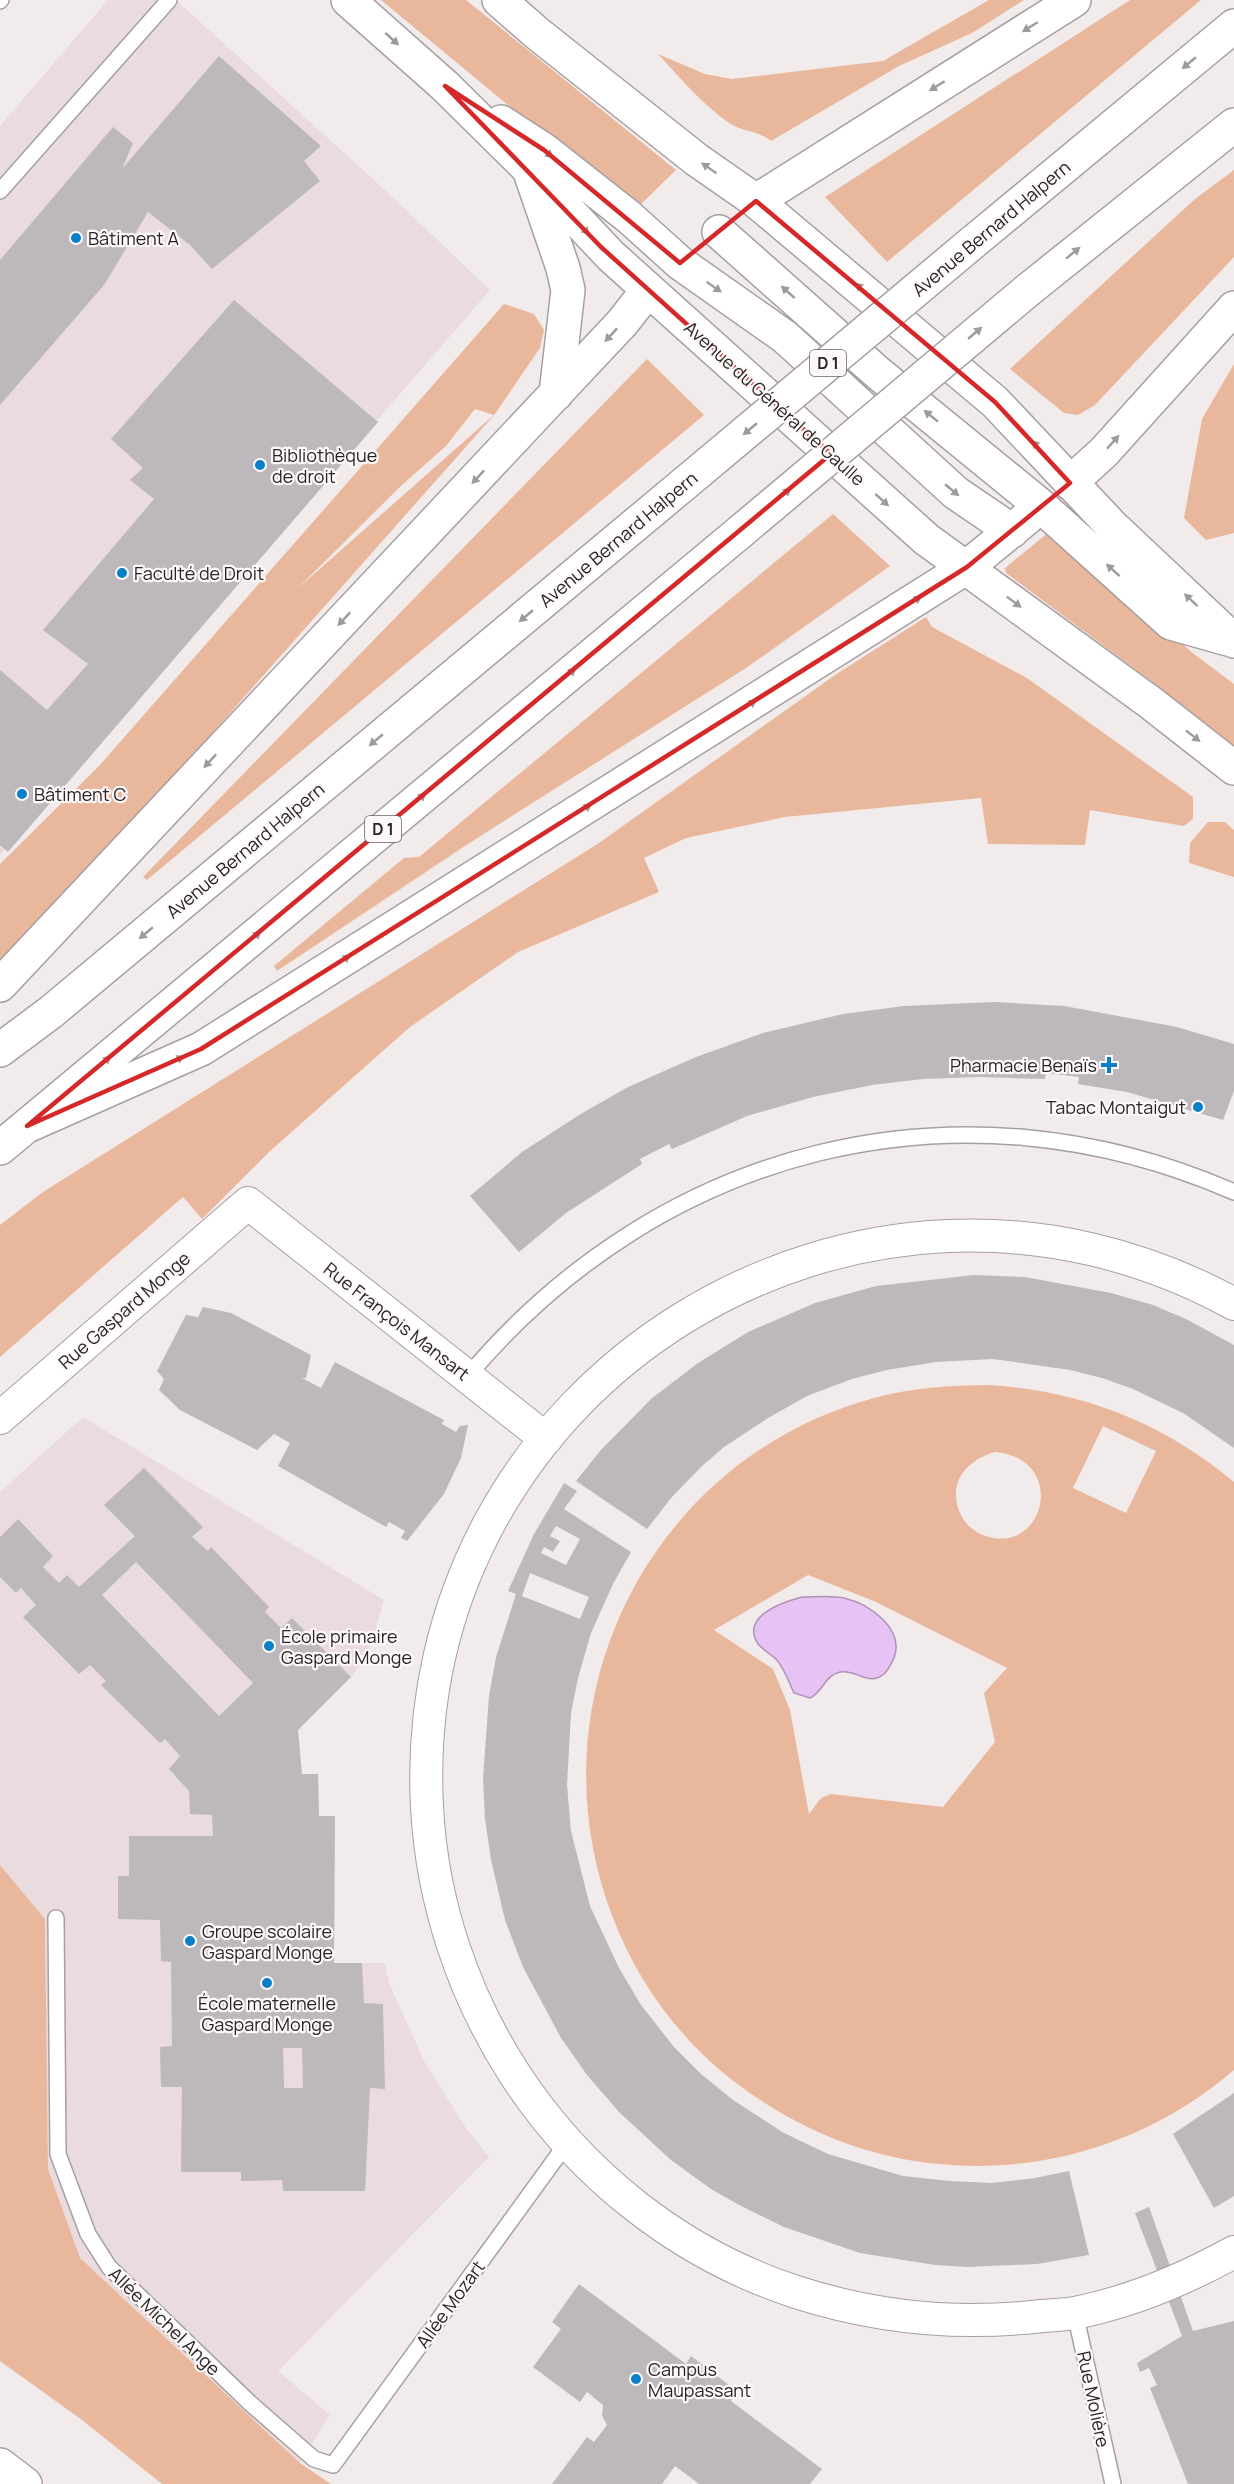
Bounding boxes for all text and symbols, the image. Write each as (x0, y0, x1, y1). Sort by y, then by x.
one-way arrow (1022, 22, 1039, 33)
one-way arrow (384, 32, 399, 45)
one-way arrow (1181, 57, 1197, 70)
one-way arrow (929, 80, 946, 91)
one-way arrow (538, 146, 554, 158)
street label: Avenue Bernard Halpern (907, 155, 1075, 301)
one-way arrow (701, 163, 717, 174)
one-way arrow (576, 220, 590, 235)
place label: Bâtiment A (88, 226, 179, 250)
marker: Bâtiment A (69, 231, 83, 245)
one-way arrow (1066, 247, 1081, 260)
one-way arrow (706, 281, 722, 293)
one-way arrow (855, 283, 870, 296)
one-way arrow (780, 285, 795, 299)
street label: Avenue du Général de Gaulle (680, 315, 870, 491)
one-way arrow (605, 327, 618, 342)
one-way arrow (968, 327, 983, 340)
road number: D 1 (810, 350, 846, 376)
one-way arrow (923, 410, 939, 423)
one-way arrow (742, 422, 758, 435)
one-way arrow (1106, 435, 1119, 450)
one-way arrow (1031, 441, 1045, 455)
place label: Bibliothèque de droit (272, 443, 377, 488)
marker: Bibliothèque de droit (253, 458, 267, 472)
street label: Avenue Bernard Halpern (534, 466, 702, 612)
one-way arrow (472, 469, 485, 484)
one-way arrow (944, 483, 960, 496)
one-way arrow (776, 487, 792, 500)
one-way arrow (875, 493, 890, 507)
place label: Faculté de Droit (134, 561, 264, 585)
one-way arrow (1106, 564, 1121, 577)
marker: Faculté de Droit (115, 566, 129, 580)
one-way arrow (1183, 593, 1198, 607)
one-way arrow (906, 595, 923, 606)
one-way arrow (1006, 596, 1022, 608)
one-way arrow (518, 609, 534, 622)
one-way arrow (338, 611, 351, 626)
one-way arrow (561, 667, 577, 680)
one-way arrow (741, 699, 758, 710)
one-way arrow (1185, 729, 1200, 741)
one-way arrow (369, 734, 384, 746)
one-way arrow (204, 754, 218, 768)
street label: Avenue Bernard Halpern (161, 777, 329, 923)
place label: Bâtiment C (34, 782, 126, 806)
marker: Bâtiment C (15, 787, 29, 801)
one-way arrow (411, 792, 427, 805)
one-way arrow (576, 803, 592, 814)
road number: D 1 (365, 816, 401, 842)
one-way arrow (138, 926, 154, 939)
one-way arrow (246, 931, 261, 944)
one-way arrow (335, 955, 351, 966)
place label: Pharmacie Benaïs (950, 1053, 1097, 1077)
one-way arrow (96, 1055, 112, 1068)
one-way arrow (168, 1056, 185, 1065)
marker: Pharmacie Benaïs (1102, 1058, 1116, 1072)
place label: Tabac Montaigut (1046, 1095, 1186, 1119)
marker: Tabac Montaigut (1191, 1100, 1205, 1114)
street label: Rue Gaspard Monge (53, 1246, 195, 1374)
street label: Rue François Mansart (319, 1257, 475, 1385)
place label: École primaire Gaspard Monge (281, 1624, 412, 1669)
marker: École primaire Gaspard Monge (262, 1639, 276, 1653)
place label: Groupe scolaire Gaspard Monge (202, 1919, 333, 1964)
marker: Groupe scolaire Gaspard Monge (183, 1934, 197, 1948)
marker: École maternelle Gaspard Monge (260, 1976, 274, 1990)
place label: École maternelle Gaspard Monge (198, 1991, 336, 2036)
street label: Allée Mozart (410, 2255, 490, 2353)
street label: Allée Michel Ange (104, 2262, 226, 2380)
street label: Rue Molière (1072, 2349, 1116, 2449)
place label: Campus Maupassant (648, 2357, 751, 2402)
marker: Campus Maupassant (629, 2372, 643, 2386)

